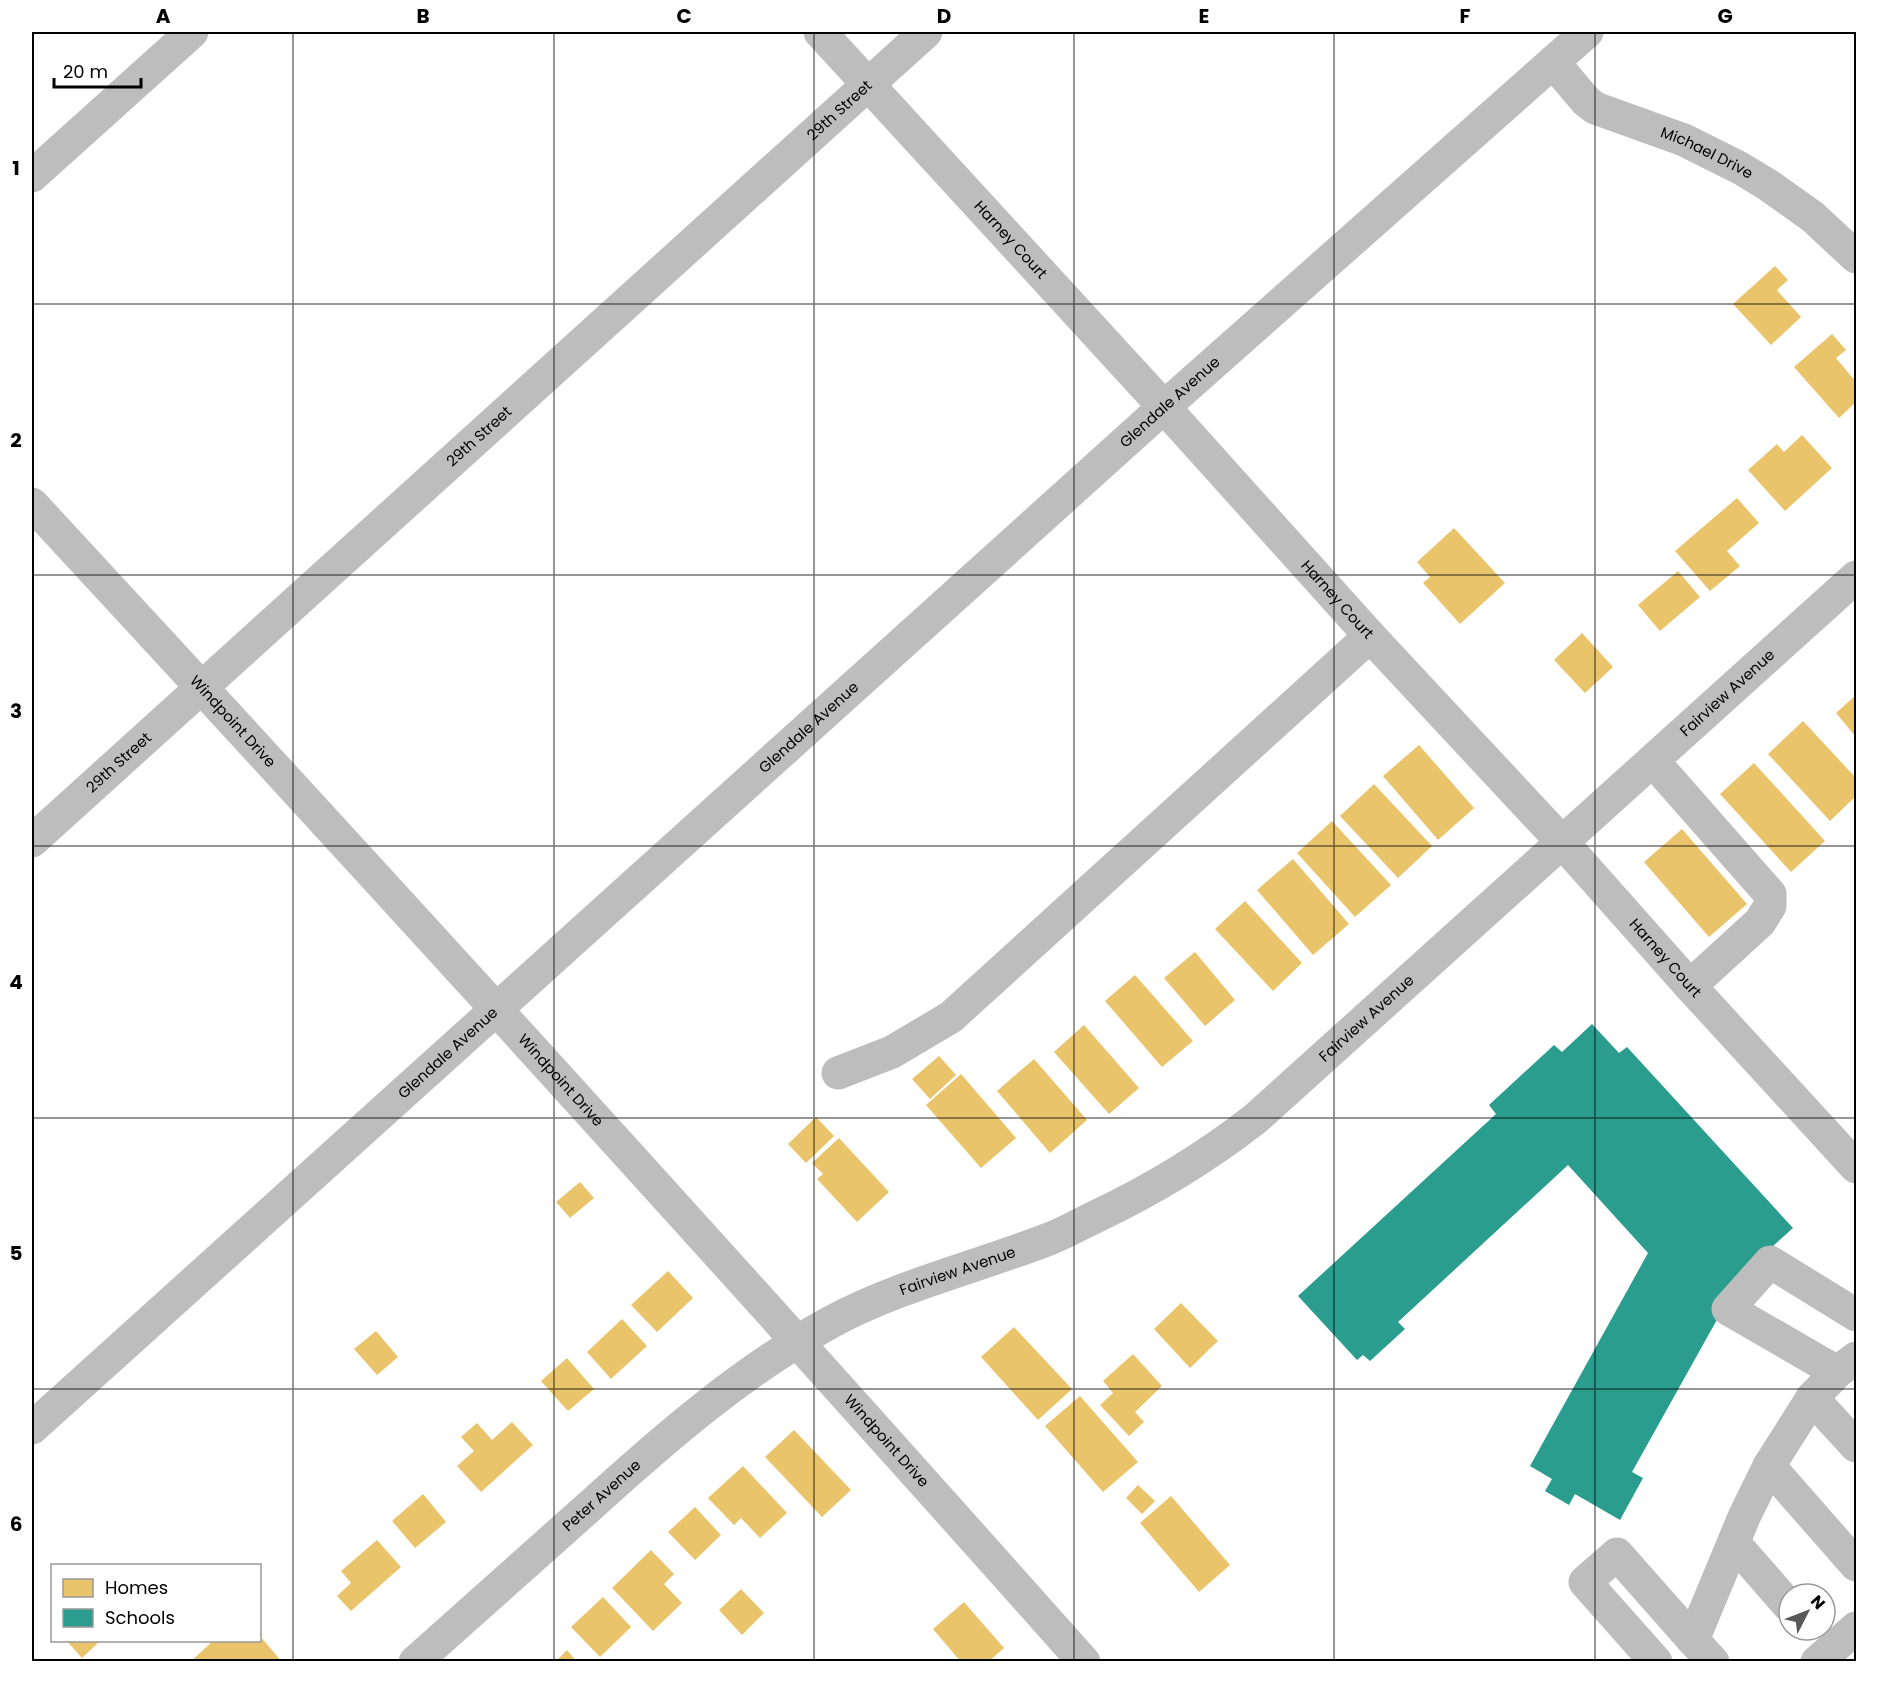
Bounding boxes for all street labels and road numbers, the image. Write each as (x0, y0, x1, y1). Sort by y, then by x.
street label: 29th Street (802, 75, 876, 145)
street label: Michael Drive (1658, 121, 1757, 184)
street label: Harney Court (970, 196, 1052, 283)
street label: Glendale Avenue (1115, 351, 1224, 452)
street label: 29th Street (442, 401, 516, 471)
street label: Harney Court (1297, 555, 1379, 643)
street label: Fairview Avenue (1675, 644, 1779, 741)
street label: Windpoint Drive (185, 670, 281, 772)
street label: Glendale Avenue (754, 676, 863, 778)
street label: 29th Street (81, 727, 156, 797)
street label: Harney Court (1625, 914, 1707, 1002)
street label: Fairview Avenue (1314, 970, 1418, 1066)
street label: Glendale Avenue (393, 1002, 502, 1103)
street label: Windpoint Drive (514, 1029, 609, 1131)
street label: Fairview Avenue (897, 1241, 1018, 1300)
street label: Windpoint Drive (839, 1389, 934, 1492)
street label: Peter Avenue (558, 1454, 645, 1536)

